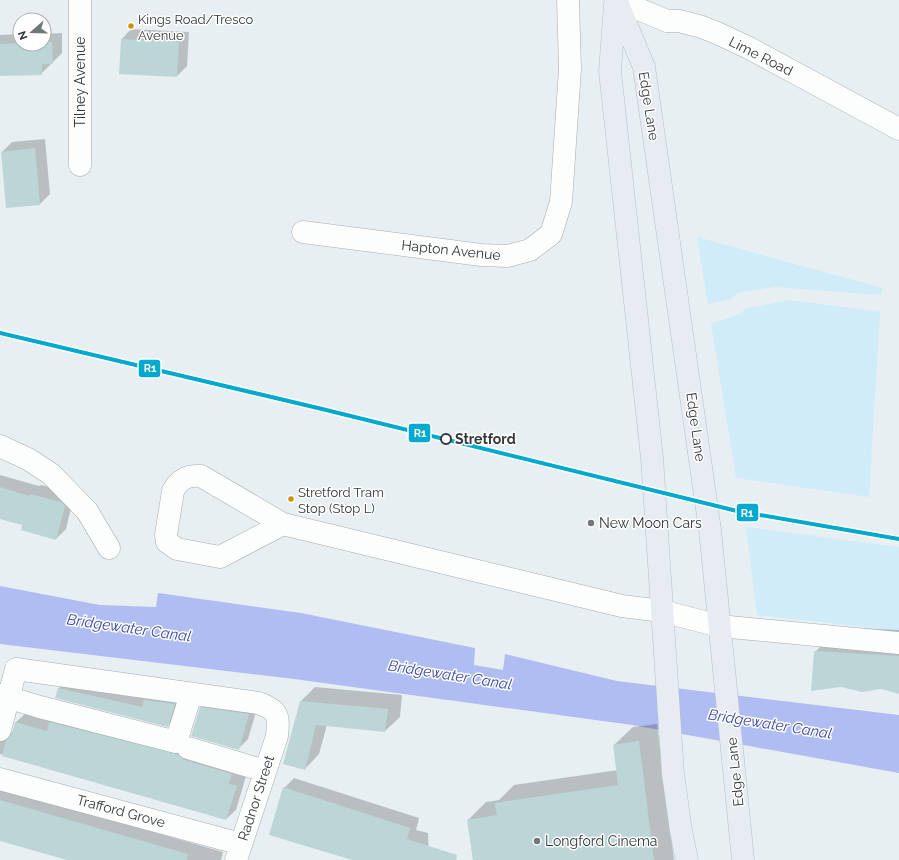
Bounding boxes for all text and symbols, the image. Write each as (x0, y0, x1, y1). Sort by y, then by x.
north arrow (12, 12, 52, 52)
place label: Kings Road/Tresco Avenue (138, 12, 254, 43)
marker: Kings Road/Tresco Avenue (126, 21, 136, 31)
text: N (16, 29, 31, 41)
street label: Lime Road (726, 33, 796, 79)
street label: Tilney Avenue (72, 36, 88, 128)
street label: Edge Lane (636, 70, 662, 142)
street label: Hapton Avenue (401, 237, 501, 263)
line badge: R1 (138, 359, 161, 378)
text: R1 (144, 362, 157, 375)
street label: Edge Lane (683, 391, 709, 463)
line badge: R1 (408, 423, 431, 443)
text: R1 (414, 427, 427, 440)
place label: Stretford (455, 431, 516, 447)
marker: Stretford (440, 433, 452, 445)
place label: Stretford Tram Stop (Stop L) (298, 485, 384, 516)
marker: Stretford Tram Stop (Stop L) (286, 494, 296, 504)
line badge: R1 (736, 503, 759, 522)
text: R1 (741, 507, 754, 520)
place label: New Moon Cars (599, 515, 702, 531)
marker: New Moon Cars (586, 518, 596, 528)
water label: Bridgewater Canal (66, 610, 192, 646)
water label: Bridgewater Canal (387, 656, 513, 694)
water label: Bridgewater Canal (707, 705, 833, 743)
street label: Edge Lane (723, 737, 747, 807)
street label: Radnor Street (235, 753, 277, 843)
street label: Trafford Grove (75, 791, 167, 831)
place label: Longford Cinema (545, 833, 657, 849)
marker: Longford Cinema (532, 836, 542, 846)

